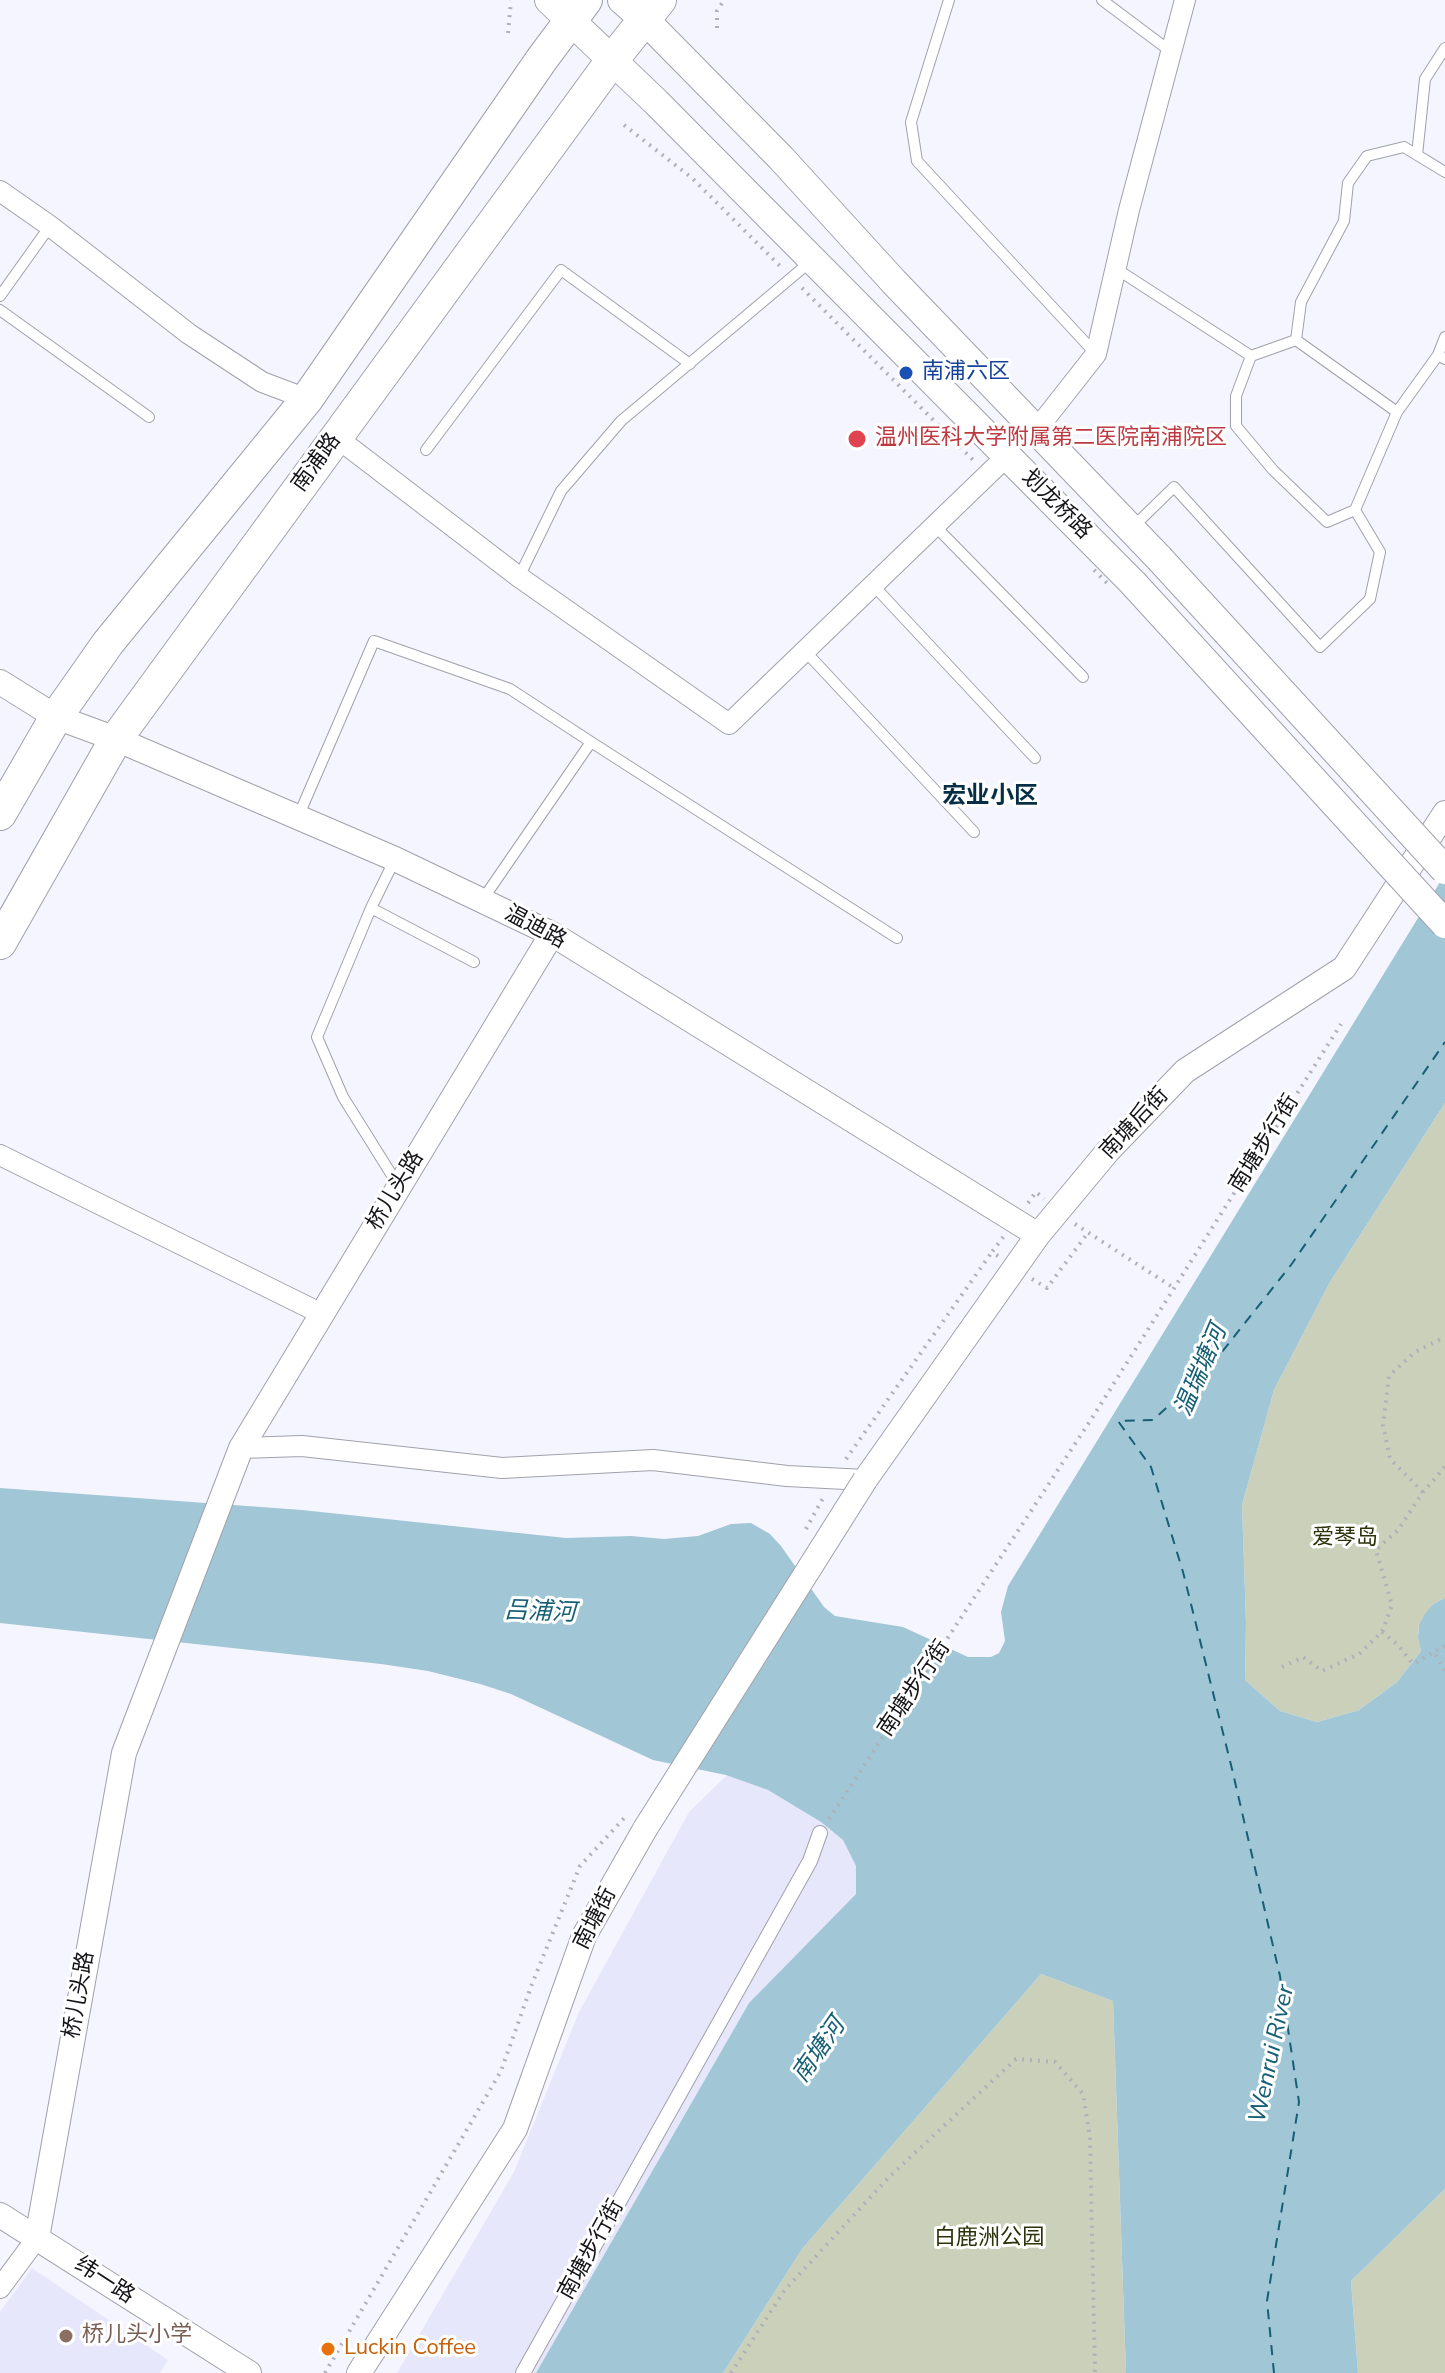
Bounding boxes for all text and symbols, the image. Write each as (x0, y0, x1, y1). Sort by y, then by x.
place label: 南浦六区 (922, 360, 1010, 386)
marker: 南浦六区 (897, 364, 915, 382)
place label: 温州医科大学附属第二医院南浦院区 (875, 426, 1227, 452)
marker: 温州医科大学附属第二医院南浦院区 (846, 428, 868, 450)
street label: 南浦路 (287, 429, 347, 497)
street label: 划龙桥路 (1016, 465, 1096, 545)
district label: 宏业小区 (942, 783, 1038, 811)
street label: 温迪路 (500, 901, 570, 955)
street label: 南塘后街 (1095, 1083, 1175, 1165)
street label: 南塘步行街 (1225, 1090, 1305, 1198)
street label: 桥儿头路 (362, 1146, 430, 1236)
water label: 温瑞塘河 (1170, 1321, 1234, 1421)
park label: 爱琴岛 (1312, 1526, 1378, 1552)
water label: 吕浦河 (504, 1597, 576, 1629)
street label: 南塘步行街 (873, 1636, 957, 1742)
street label: 南塘街 (569, 1884, 623, 1954)
street label: 桥儿头路 (59, 1949, 101, 2041)
water label: Wenrui River (1244, 1982, 1302, 2126)
water label: 南塘河 (788, 2013, 852, 2089)
street label: 南塘步行街 (554, 2195, 630, 2305)
park label: 白鹿洲公园 (934, 2226, 1044, 2252)
street label: 纬一路 (69, 2252, 139, 2310)
place label: 桥儿头小学 (82, 2323, 192, 2349)
marker: 桥儿头小学 (57, 2327, 75, 2345)
place label: Luckin Coffee (344, 2336, 476, 2362)
marker: Luckin Coffee (319, 2340, 337, 2358)

